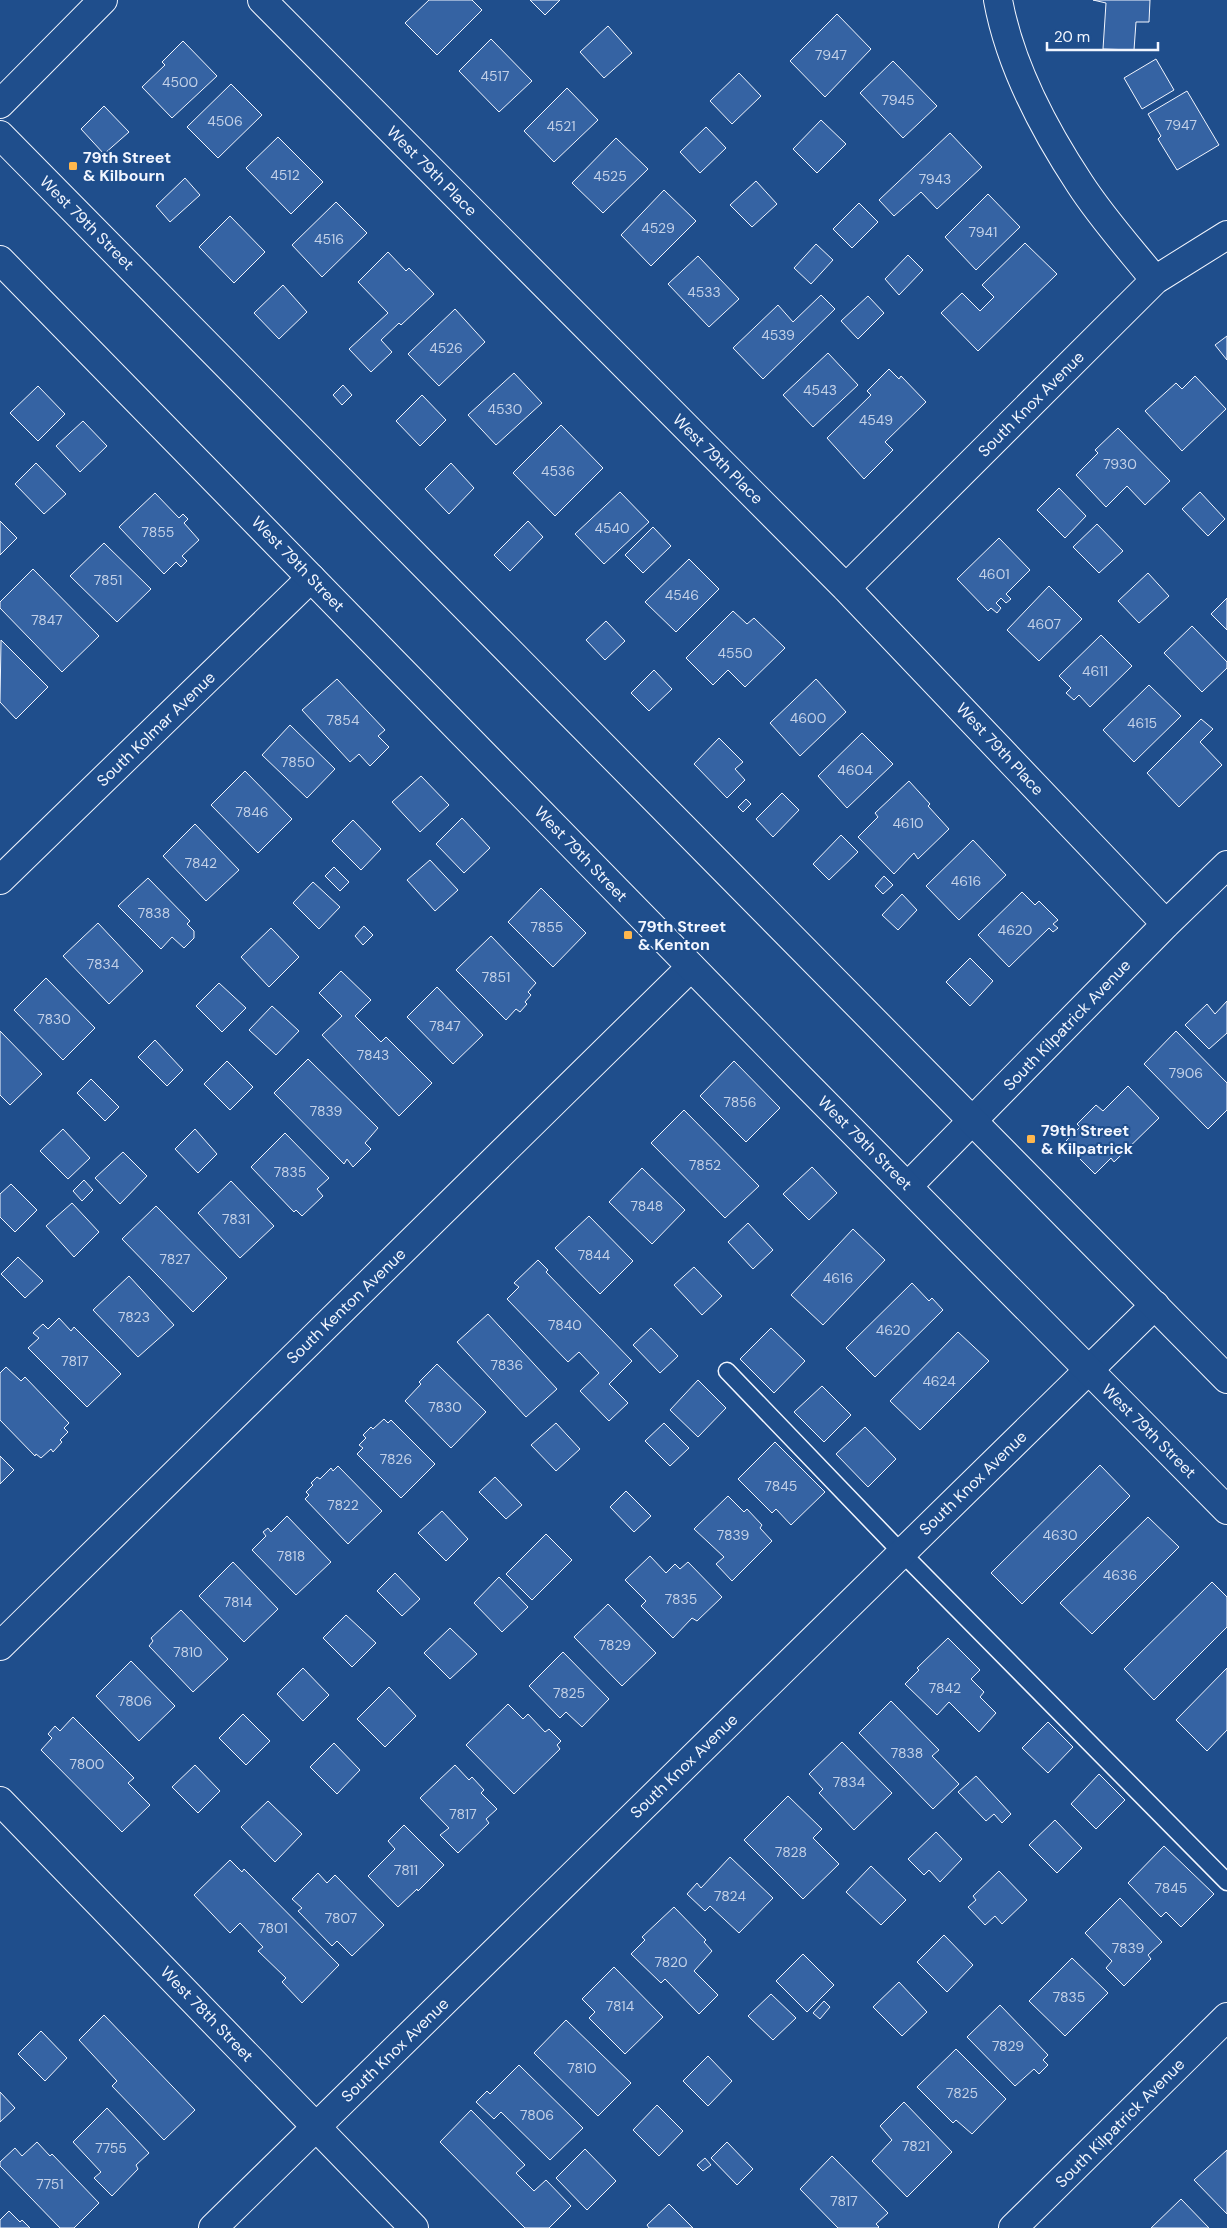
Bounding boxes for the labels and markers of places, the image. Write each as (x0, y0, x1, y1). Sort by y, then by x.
place label: 79th Street & Kilbourn (83, 147, 171, 186)
marker: 79th Street & Kilbourn (67, 160, 79, 172)
place label: 79th Street & Kenton (638, 916, 726, 955)
marker: 79th Street & Kenton (622, 929, 634, 941)
place label: 79th Street & Kilpatrick (1041, 1120, 1134, 1159)
marker: 79th Street & Kilpatrick (1025, 1133, 1037, 1145)

